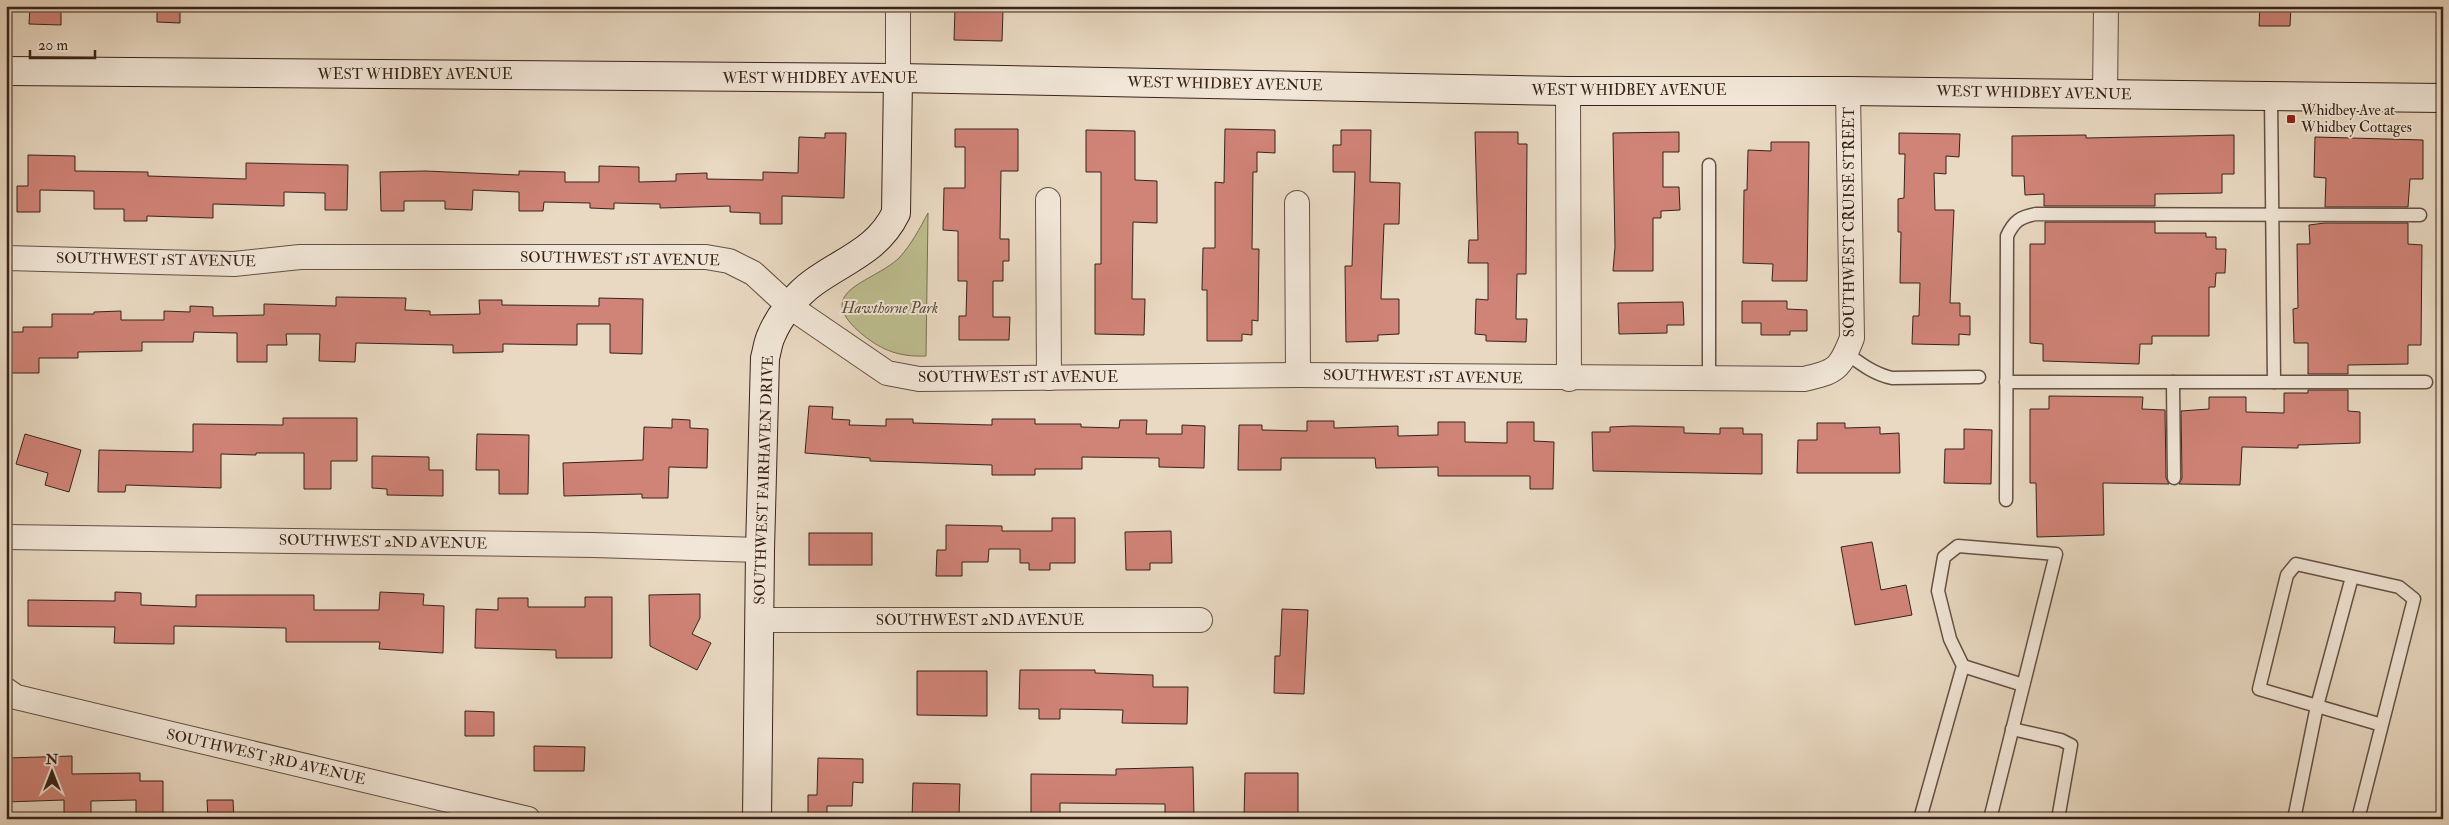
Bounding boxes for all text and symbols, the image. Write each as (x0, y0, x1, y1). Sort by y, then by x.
scale bar (30, 28, 95, 60)
text: 20 m (38, 36, 68, 55)
street label: WEST WHIDBEY AVENUE (316, 65, 513, 84)
street label: WEST WHIDBEY AVENUE (721, 69, 918, 88)
street label: WEST WHIDBEY AVENUE (1126, 73, 1323, 95)
street label: WEST WHIDBEY AVENUE (1530, 81, 1727, 100)
street label: WEST WHIDBEY AVENUE (1935, 82, 2132, 104)
place label: Whidbey Ave at Whidbey Cottages (2300, 101, 2412, 137)
street label: SOUTHWEST CRUISE STREET (1840, 107, 1859, 337)
marker: Whidbey Ave at Whidbey Cottages (2285, 113, 2297, 125)
street label: SOUTHWEST 1ST AVENUE (520, 248, 720, 270)
street label: SOUTHWEST 1ST AVENUE (56, 249, 256, 271)
park label: Hawthorne Park (841, 299, 938, 318)
street label: SOUTHWEST FAIRHAVEN DRIVE (750, 355, 778, 605)
street label: SOUTHWEST 1ST AVENUE (1323, 366, 1523, 388)
street label: SOUTHWEST 1ST AVENUE (918, 368, 1118, 387)
street label: SOUTHWEST 2ND AVENUE (279, 531, 488, 553)
street label: SOUTHWEST 2ND AVENUE (876, 611, 1084, 630)
street label: SOUTHWEST 3RD AVENUE (165, 725, 368, 789)
north arrow (28, 748, 78, 798)
text: N (45, 751, 59, 768)

